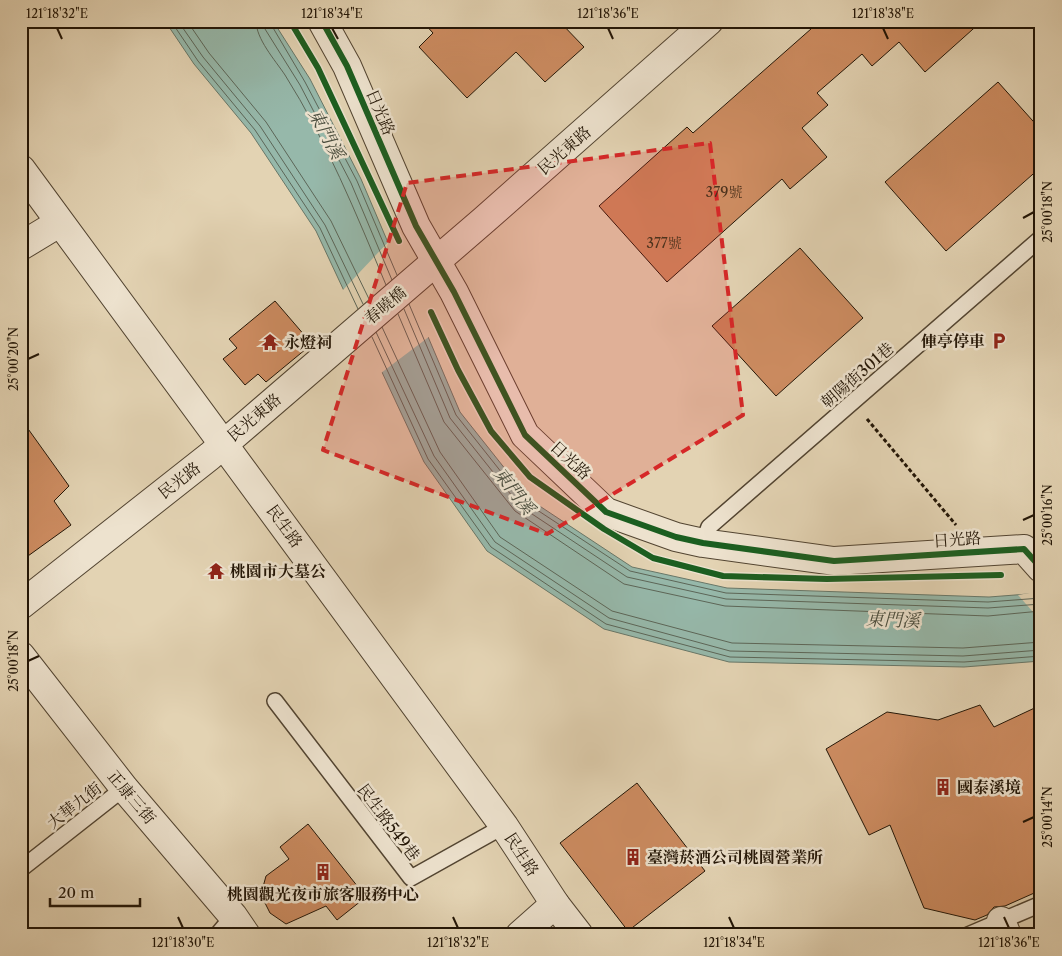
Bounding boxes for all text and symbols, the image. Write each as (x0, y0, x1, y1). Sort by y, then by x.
text: 121°18'32"E (26, 6, 88, 21)
text: 121°18'34"E (301, 6, 363, 21)
text: 121°18'36"E (577, 6, 639, 21)
text: 121°18'38"E (852, 6, 914, 21)
street label: 日光路 (362, 86, 400, 138)
water label: 東門溪 (304, 105, 349, 165)
street label: 民光東路 (533, 121, 595, 179)
text: 25°00'18"N (1040, 181, 1055, 243)
house number: 379號 (706, 183, 742, 201)
house number: 377號 (646, 234, 682, 252)
street label: 春曉橋 (360, 282, 410, 328)
text: 25°00'20"N (6, 327, 21, 391)
place label: 俥亭停車 (921, 331, 985, 351)
parking icon: 俥亭停車 (989, 331, 1009, 351)
temple icon: 永燈祠 (260, 332, 280, 352)
place label: 永燈祠 (284, 332, 332, 352)
street label: 朝陽街301巷 (817, 338, 897, 412)
street label: 民光東路 (223, 389, 285, 445)
street label: 日光路 (547, 436, 595, 484)
street label: 民光路 (154, 457, 204, 503)
water label: 東門溪 (489, 463, 541, 521)
text: 25°00'16"N (1040, 484, 1055, 546)
street label: 民生路 (263, 501, 307, 551)
street label: 日光路 (932, 527, 982, 551)
temple icon: 桃園市大墓公 (206, 561, 226, 581)
place label: 桃園市大墓公 (230, 561, 326, 581)
water label: 東門溪 (866, 608, 922, 632)
text: 25°00'18"N (6, 630, 21, 692)
street label: 正康三街 (104, 766, 160, 828)
street label: 大華九街 (43, 777, 105, 833)
building icon: 國泰溪境 (933, 777, 953, 797)
place label: 國泰溪境 (957, 777, 1021, 797)
street label: 民生路549巷 (354, 780, 424, 864)
text: 25°00'14"N (1040, 786, 1055, 848)
street label: 民生路 (501, 828, 543, 880)
building icon: 臺灣菸酒公司桃園營業所 (623, 847, 643, 867)
place label: 臺灣菸酒公司桃園營業所 (647, 847, 823, 867)
building icon: 桃園觀光夜市旅客服務中心 (313, 862, 333, 882)
scale bar (50, 876, 140, 908)
text: 20 m (58, 883, 94, 902)
place label: 桃園觀光夜市旅客服務中心 (227, 884, 419, 904)
text: 121°18'30"E (152, 935, 214, 950)
text: 121°18'32"E (427, 935, 489, 950)
text: 121°18'34"E (703, 935, 765, 950)
text: 121°18'36"E (978, 935, 1040, 950)

